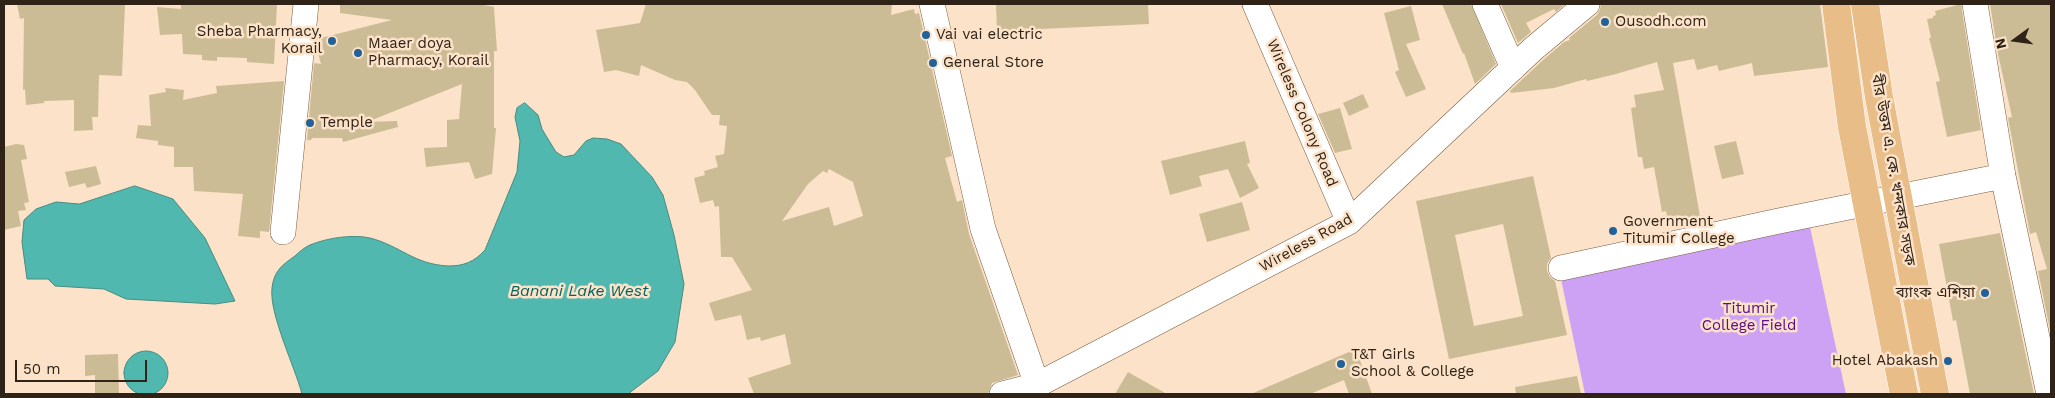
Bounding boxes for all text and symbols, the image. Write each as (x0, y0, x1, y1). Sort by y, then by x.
place label: Ousodh.com (1615, 13, 1706, 31)
north arrow (1990, 15, 2040, 65)
marker: Ousodh.com (1599, 16, 1611, 28)
place label: Sheba Pharmacy, Korail (197, 23, 322, 58)
place label: Vai vai electric (936, 26, 1043, 44)
marker: Vai vai electric (920, 29, 932, 41)
marker: Sheba Pharmacy, Korail (326, 35, 338, 47)
place label: Maaer doya Pharmacy, Korail (368, 35, 489, 70)
street label: Wireless Colony Road (1263, 37, 1341, 189)
text: N (1991, 37, 2009, 51)
marker: Maaer doya Pharmacy, Korail (352, 47, 364, 59)
place label: General Store (943, 54, 1044, 72)
marker: General Store (927, 57, 939, 69)
street label: বীর উত্তম এ. কে. খন্দকার সড়ক (1867, 73, 1919, 267)
place label: Temple (320, 114, 373, 132)
marker: Temple (304, 117, 316, 129)
street label: Wireless Road (1256, 210, 1356, 276)
place label: Government Titumir College (1623, 213, 1735, 248)
marker: Government Titumir College (1607, 225, 1619, 237)
water label: Banani Lake West (510, 281, 648, 301)
place label: ব্যাংক এশিয়া (1896, 284, 1975, 302)
marker: ব্যাংক এশিয়া (1979, 287, 1991, 299)
park label: Titumir College Field (1702, 300, 1796, 335)
place label: T&T Girls School & College (1351, 346, 1474, 381)
scale bar (18, 350, 150, 382)
place label: Hotel Abakash (1832, 352, 1938, 370)
marker: Hotel Abakash (1942, 355, 1954, 367)
marker: T&T Girls School & College (1335, 358, 1347, 370)
text: 50 m (23, 360, 60, 378)

